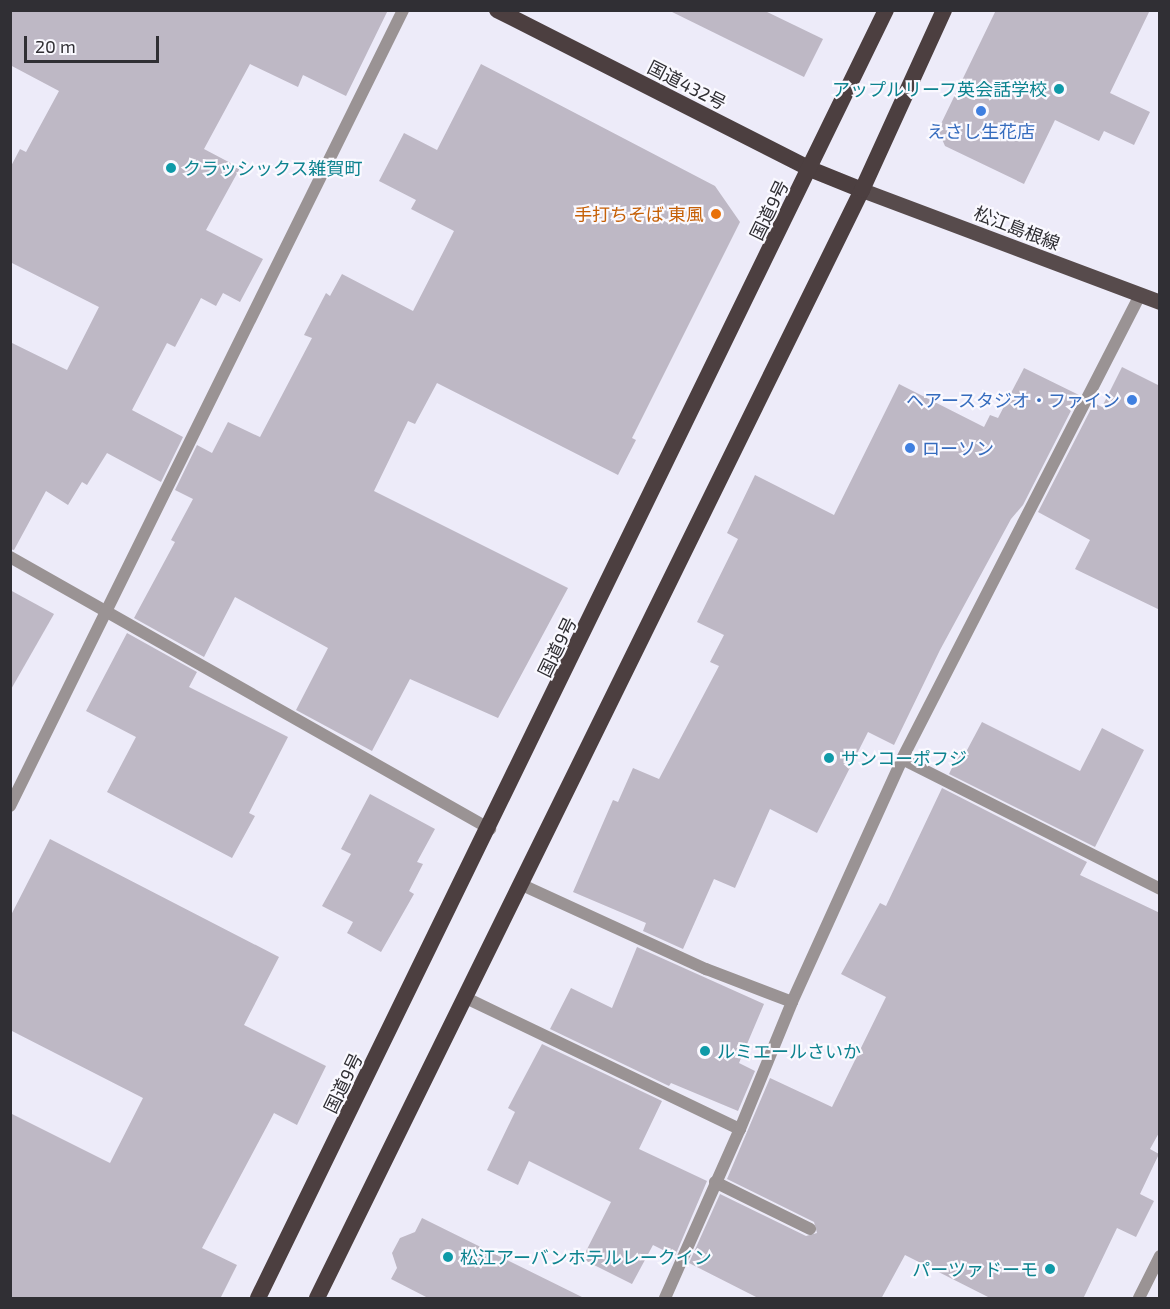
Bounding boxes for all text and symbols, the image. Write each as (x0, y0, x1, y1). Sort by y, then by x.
scale bar (27, 24, 162, 62)
text: 20 m (35, 35, 76, 57)
street label: 国道432号 (644, 56, 730, 114)
place label: アップルリーフ英会話学校 (831, 78, 1047, 100)
marker: アップルリーフ英会話学校 (1052, 82, 1066, 96)
marker: えさし生花店 (974, 104, 988, 118)
place label: えさし生花店 (927, 120, 1035, 142)
place label: クラッシックス雑賀町 (183, 157, 363, 179)
marker: クラッシックス雑賀町 (164, 161, 178, 175)
street label: 国道9号 (745, 176, 793, 244)
street label: 松江島根線 (971, 202, 1063, 254)
place label: 手打ちそば 東風 (574, 203, 704, 225)
marker: 手打ちそば 東風 (709, 207, 723, 221)
place label: ヘアースタジオ・ファイン (905, 389, 1120, 411)
marker: ヘアースタジオ・ファイン (1125, 393, 1139, 407)
place label: ローソン (922, 437, 994, 459)
marker: ローソン (903, 441, 917, 455)
street label: 国道9号 (533, 613, 581, 681)
place label: サンコーポフジ (841, 747, 967, 769)
marker: サンコーポフジ (822, 751, 836, 765)
place label: ルミエールさいか (717, 1040, 861, 1062)
marker: ルミエールさいか (698, 1044, 712, 1058)
street label: 国道9号 (319, 1049, 367, 1117)
place label: 松江アーバンホテルレークイン (460, 1246, 711, 1268)
marker: 松江アーバンホテルレークイン (441, 1250, 455, 1264)
place label: パーツァドーモ (912, 1258, 1038, 1280)
marker: パーツァドーモ (1043, 1262, 1057, 1276)

